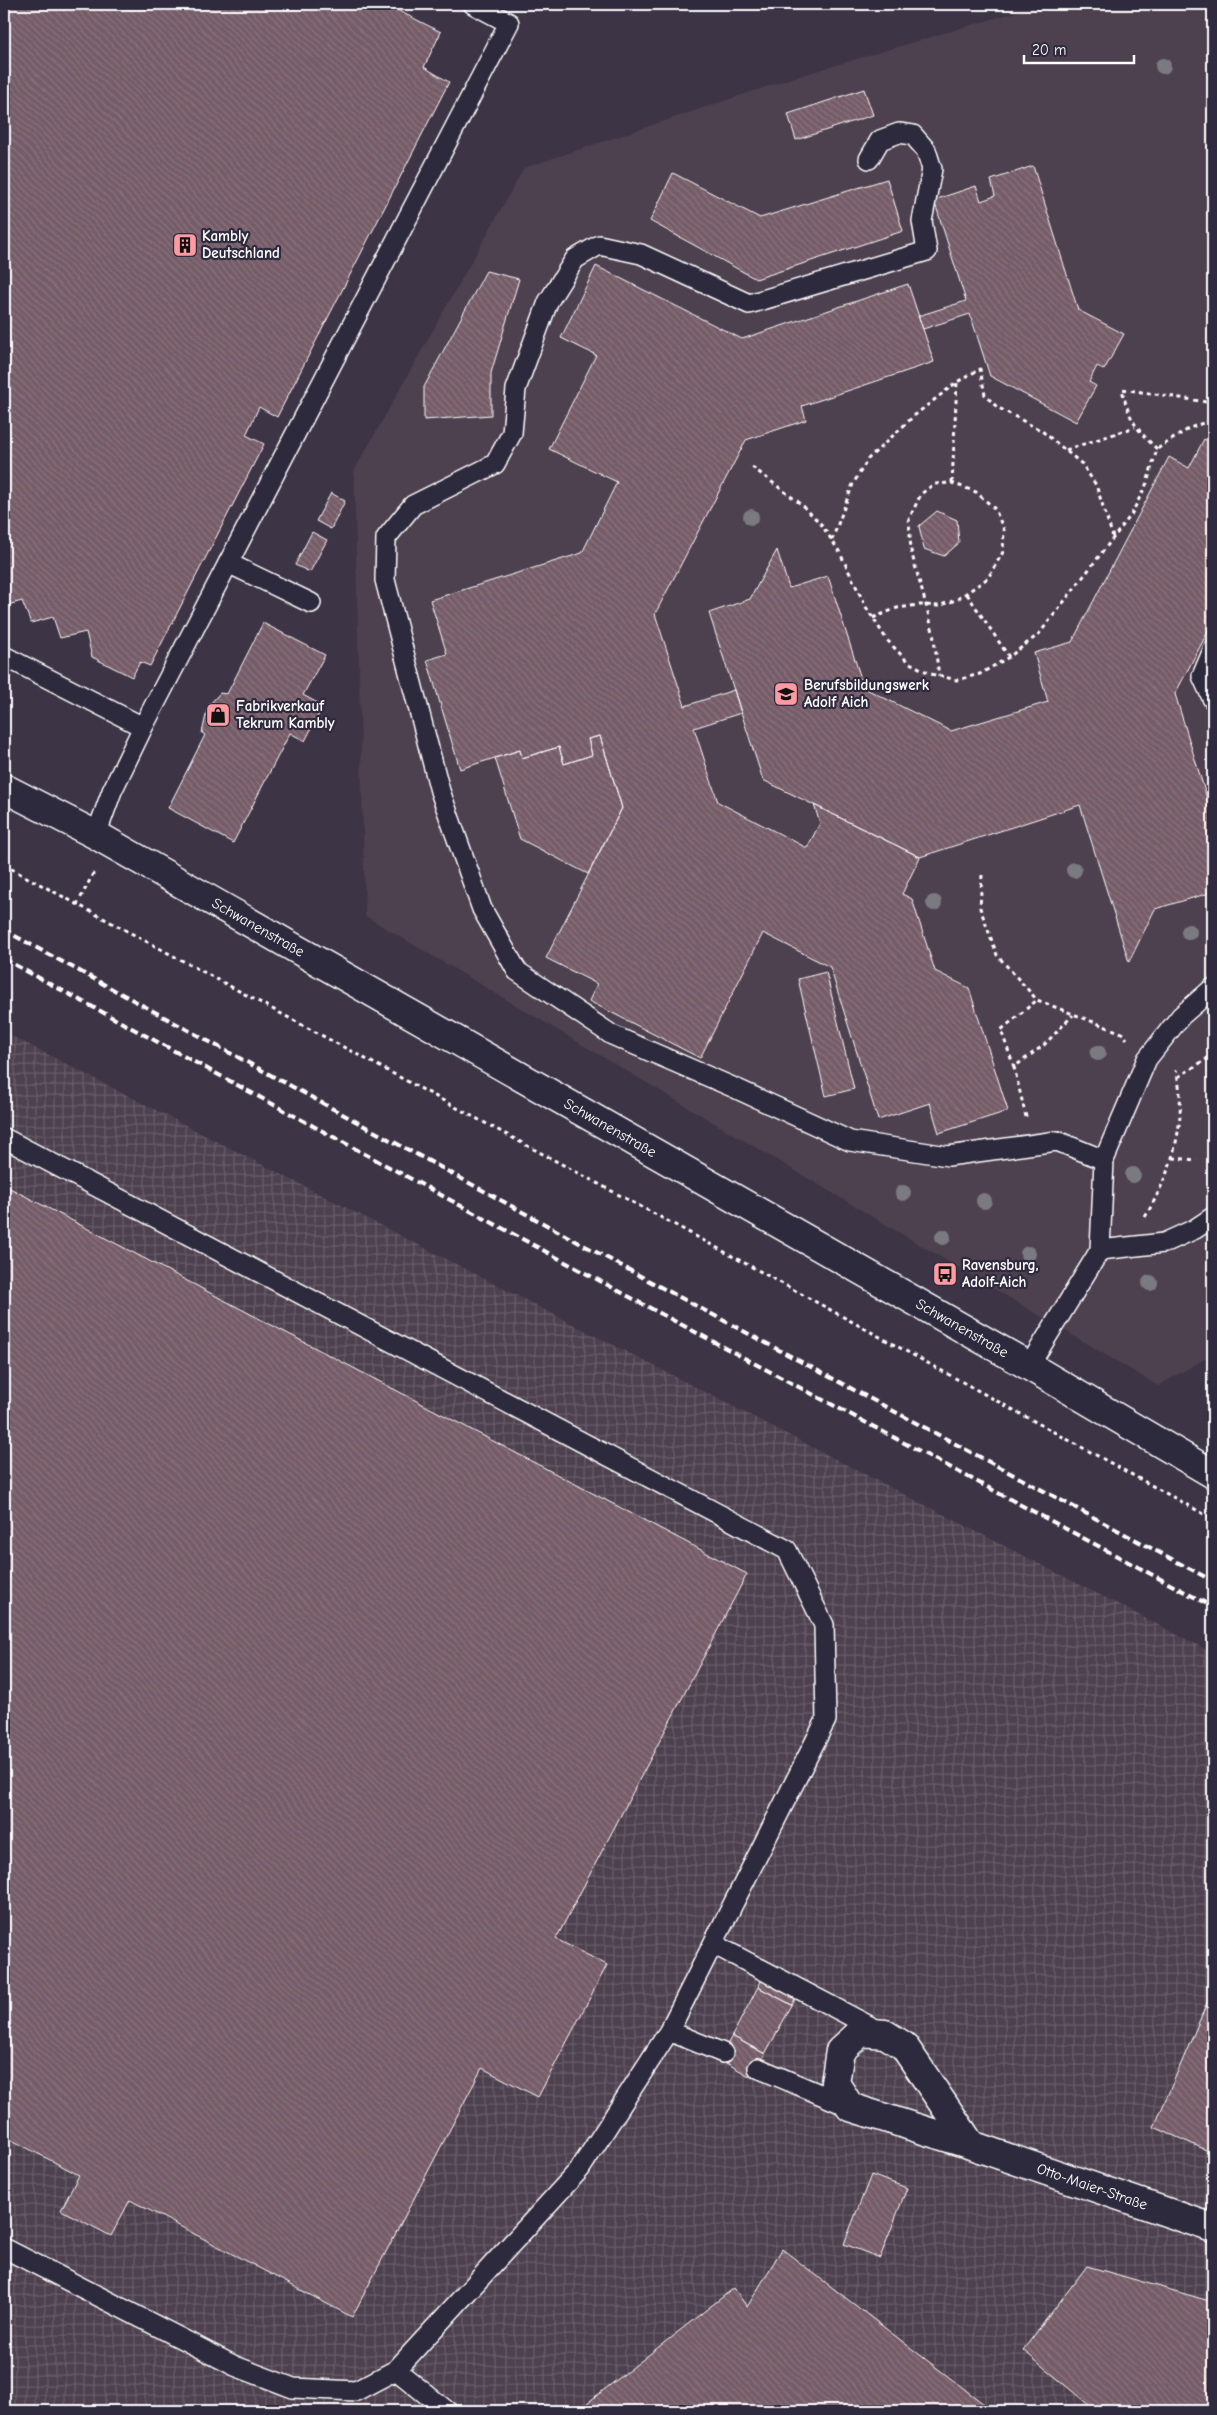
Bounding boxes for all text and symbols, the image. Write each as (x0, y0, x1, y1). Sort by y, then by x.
scale bar (1024, 32, 1134, 64)
text: 20 m (1032, 41, 1066, 59)
place label: Kambly Deutschland (202, 227, 280, 262)
building icon: Kambly Deutschland (172, 232, 198, 258)
place label: Berufsbildungswerk Adolf Aich (804, 676, 930, 711)
school or university icon: Berufsbildungswerk Adolf Aich (773, 681, 799, 707)
place label: Fabrikverkauf Tekrum Kambly (236, 697, 335, 732)
shop icon: Fabrikverkauf Tekrum Kambly (205, 702, 231, 728)
street label: Schwanenstraße (209, 894, 308, 961)
street label: Schwanenstraße (561, 1094, 660, 1161)
place label: Ravensburg, Adolf-Aich (962, 1256, 1039, 1291)
bus stop icon: Ravensburg, Adolf-Aich (932, 1261, 958, 1287)
street label: Schwanenstraße (913, 1295, 1012, 1362)
street label: Otto-Maier-Straße (1034, 2159, 1150, 2214)

